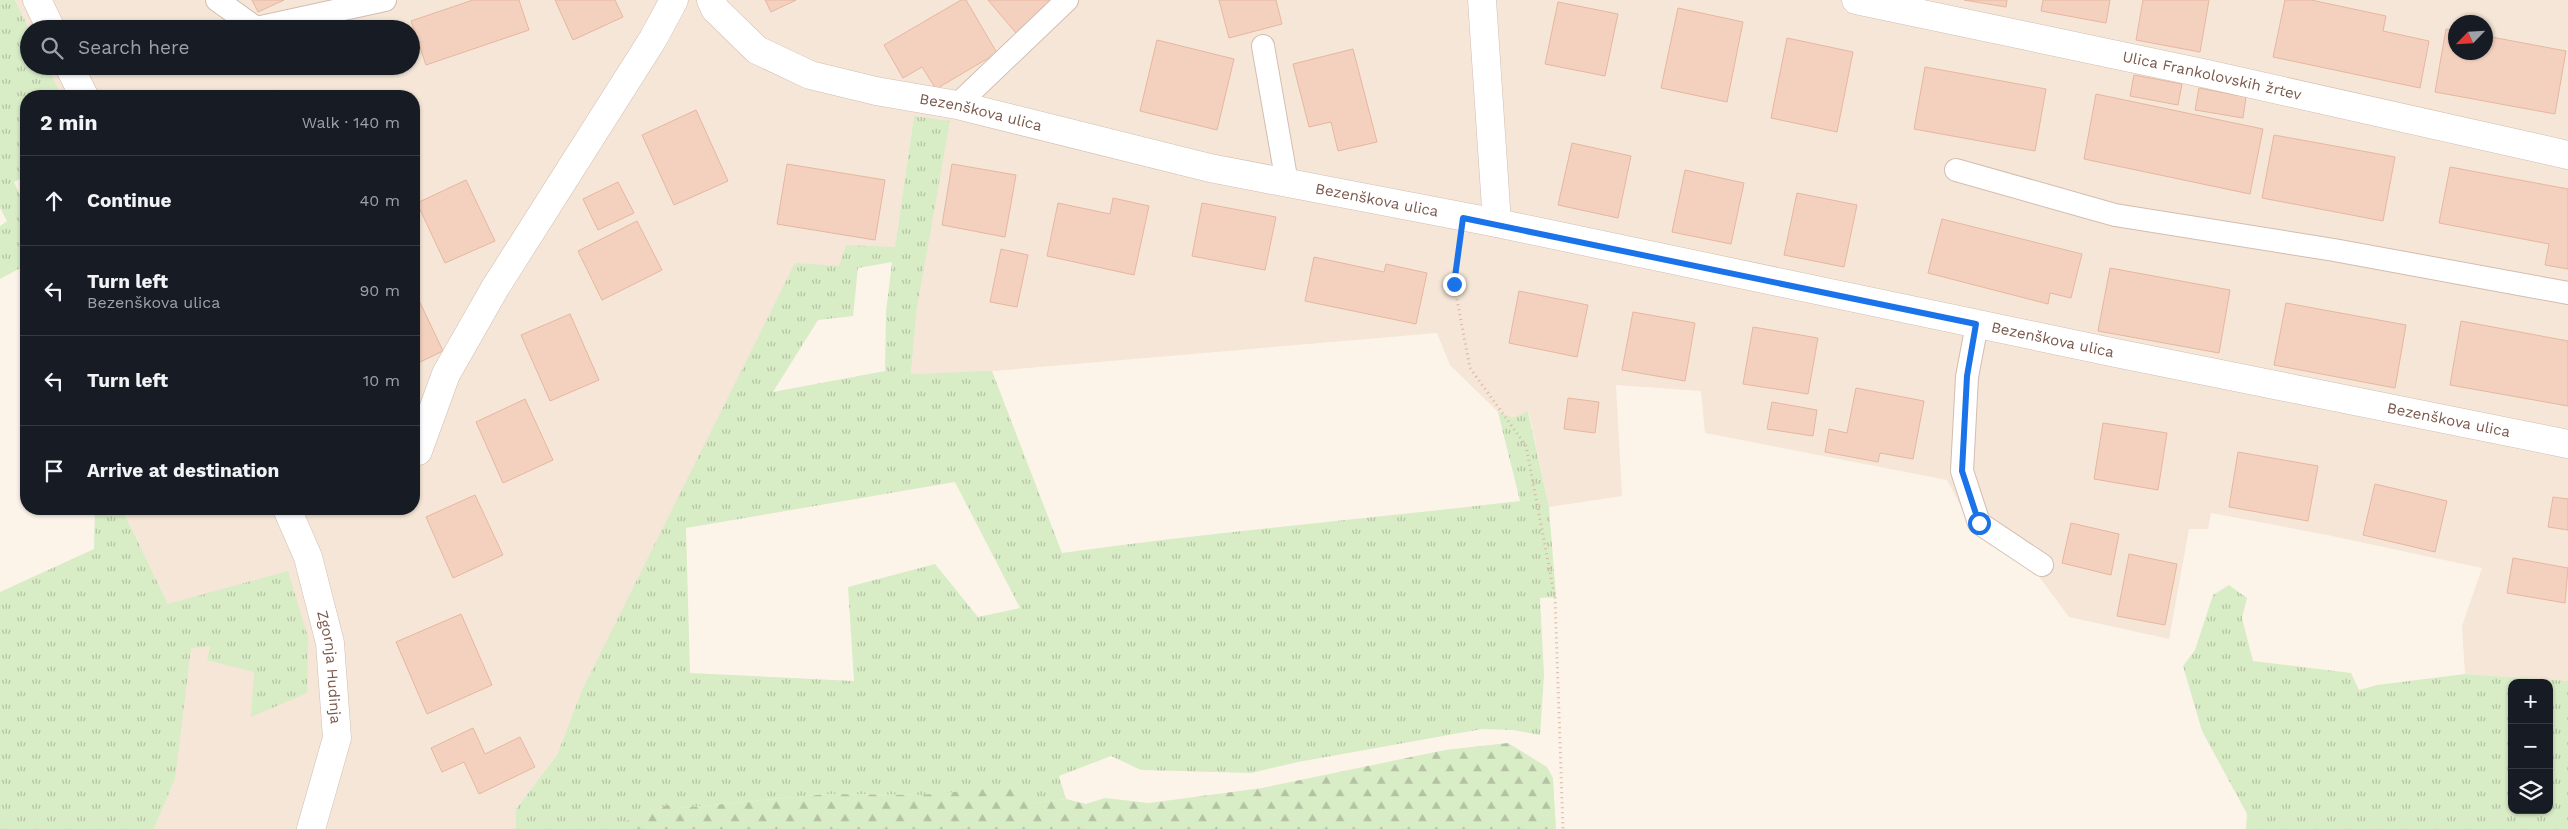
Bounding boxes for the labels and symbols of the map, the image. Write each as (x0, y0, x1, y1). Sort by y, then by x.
north arrow (2448, 15, 2493, 60)
street label: Ulica Frankolovskih žrtev (2121, 47, 2303, 104)
street label: Bezenškova ulica (918, 90, 1044, 135)
street label: Bezenškova ulica (1314, 179, 1441, 221)
route end (1443, 273, 1466, 296)
street label: Bezenškova ulica (1990, 318, 2116, 361)
street label: Bezenškova ulica (2386, 399, 2512, 441)
route start (1968, 512, 1991, 535)
street label: Zgornja Hudinja (313, 608, 345, 725)

